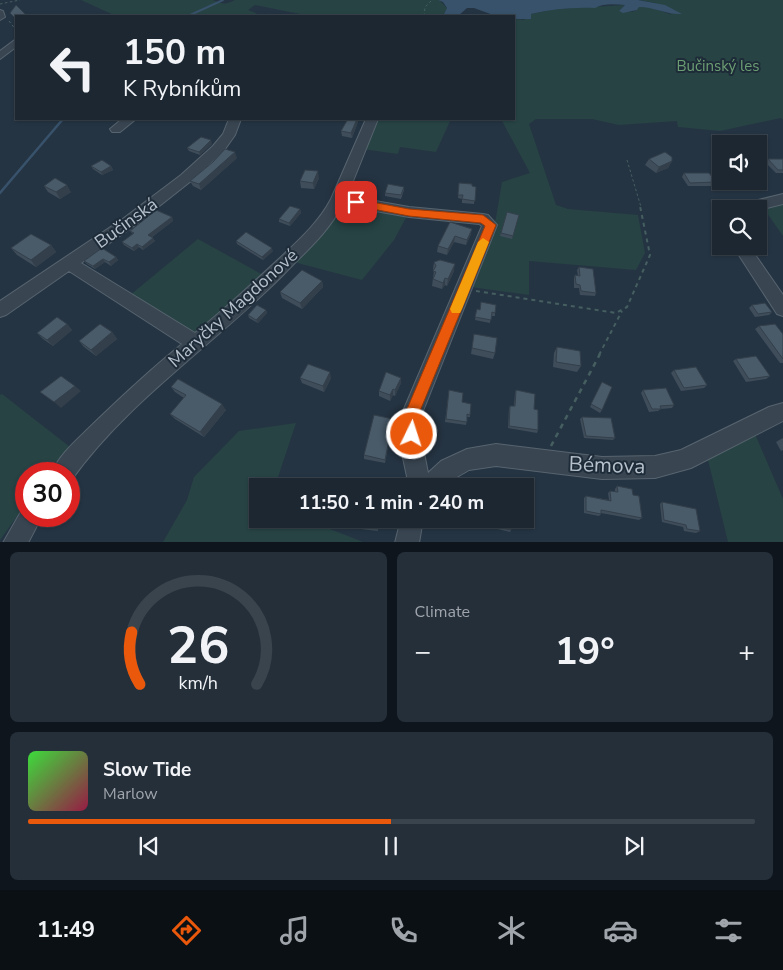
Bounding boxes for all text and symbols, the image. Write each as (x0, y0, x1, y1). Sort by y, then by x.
text: 150 m (123, 29, 226, 76)
icon: left (40, 35, 105, 100)
park label: Bučinský les (676, 56, 760, 76)
text: K Rybníkům (123, 74, 241, 104)
map controls (712, 135, 767, 255)
button: sound (712, 135, 767, 190)
pin (335, 181, 377, 223)
icon: arrive (342, 188, 370, 216)
street label: Bučinská (90, 192, 162, 254)
button: search (712, 200, 767, 255)
street label: Maryčky Magdonové (163, 243, 303, 373)
position arrow (385, 407, 437, 459)
street label: Bémova (568, 450, 646, 480)
speed limit sign: 30 (15, 462, 80, 527)
text: 11:50 · 1 min · 240 m (299, 490, 484, 516)
text: Climate (415, 601, 470, 623)
text: 26 (167, 610, 229, 681)
text: 19° (555, 626, 615, 677)
text: − (415, 633, 431, 671)
text: + (738, 633, 755, 671)
text: km/h (179, 671, 218, 695)
text: Slow Tide (103, 757, 191, 783)
text: Marlow (103, 783, 158, 805)
icon: previous (135, 832, 163, 860)
icon: pause (377, 832, 405, 860)
icon: next (620, 832, 648, 860)
icon: directions (169, 913, 204, 948)
icon: music (277, 913, 312, 948)
icon: phone (386, 913, 421, 948)
icon: climate (494, 913, 529, 948)
icon: car (603, 913, 638, 948)
icon: filters (711, 913, 746, 948)
text: 11:49 (37, 915, 95, 945)

